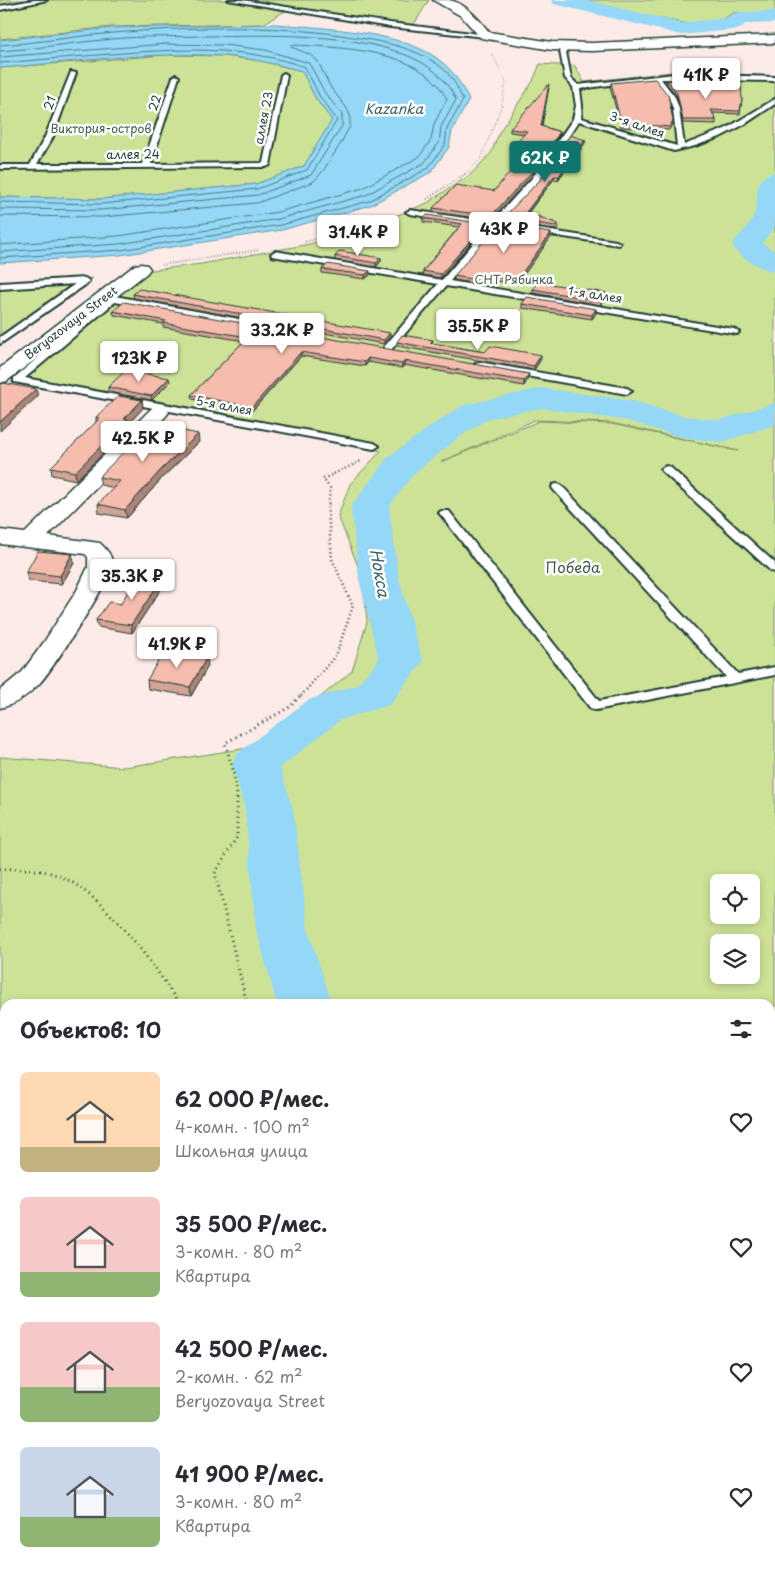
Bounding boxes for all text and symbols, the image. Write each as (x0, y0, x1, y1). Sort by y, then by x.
pin: 41K ₽ (671, 58, 741, 100)
text: 41K ₽ (683, 62, 729, 86)
street label: аллея 23 (249, 90, 277, 146)
street label: 22 (143, 92, 165, 113)
street label: 21 (38, 93, 60, 112)
water label: Kazanka (365, 98, 424, 119)
street label: 3-я аллея (607, 106, 667, 142)
park label: Виктория-остров (51, 119, 151, 137)
pin: 62K ₽ (510, 140, 580, 183)
street label: аллея 24 (106, 145, 160, 163)
text: 62K ₽ (521, 145, 569, 169)
pin: 43K ₽ (469, 212, 539, 254)
pin: 31.4K ₽ (312, 214, 404, 257)
text: 43K ₽ (480, 216, 528, 240)
text: 31.4K ₽ (328, 219, 388, 243)
park label: СНТ Рябинка (474, 270, 554, 288)
street label: Beryozovaya Street (20, 281, 121, 363)
street label: 1-я аллея (567, 281, 624, 307)
pin: 35.5K ₽ (432, 308, 524, 351)
pin: 33.2K ₽ (236, 312, 328, 355)
text: 35.5K ₽ (447, 313, 509, 337)
text: 33.2K ₽ (250, 317, 314, 341)
pin: 123K ₽ (98, 340, 180, 383)
text: 123K ₽ (111, 345, 167, 369)
street label: 5-я аллея (195, 391, 254, 419)
pin: 42.5K ₽ (97, 420, 189, 463)
text: 42.5K ₽ (112, 425, 174, 449)
water label: Нокса (365, 547, 397, 600)
park label: Победа (546, 555, 601, 578)
pin: 35.3K ₽ (86, 558, 178, 601)
text: 35.3K ₽ (101, 563, 163, 587)
pin: 41.9K ₽ (131, 626, 223, 669)
text: 41.9K ₽ (148, 631, 206, 655)
map controls (710, 874, 760, 984)
button: locate (710, 874, 760, 924)
button: layers (710, 934, 760, 984)
text: Объектов: 10 (20, 1013, 161, 1045)
icon: filters (727, 1015, 755, 1043)
text: 62 000 ₽/мес. (175, 1082, 329, 1114)
icon: home (60, 1092, 120, 1152)
icon: heart (727, 1108, 755, 1136)
text: 4-комн. · 100 m² (175, 1114, 310, 1138)
text: Школьная улица (175, 1138, 308, 1162)
text: 35 500 ₽/мес. (175, 1207, 327, 1239)
icon: home (60, 1217, 120, 1277)
icon: heart (727, 1233, 755, 1261)
text: 3-комн. · 80 m² (175, 1239, 302, 1263)
text: Квартира (175, 1263, 250, 1287)
text: 42 500 ₽/мес. (175, 1332, 328, 1364)
icon: home (60, 1342, 120, 1402)
icon: heart (727, 1358, 755, 1386)
text: 2-комн. · 62 m² (175, 1364, 302, 1388)
text: Beryozovaya Street (175, 1388, 325, 1412)
text: 41 900 ₽/мес. (175, 1457, 324, 1489)
icon: home (60, 1467, 120, 1527)
icon: heart (727, 1483, 755, 1511)
text: 3-комн. · 80 m² (175, 1489, 302, 1513)
text: Квартира (175, 1513, 250, 1537)

